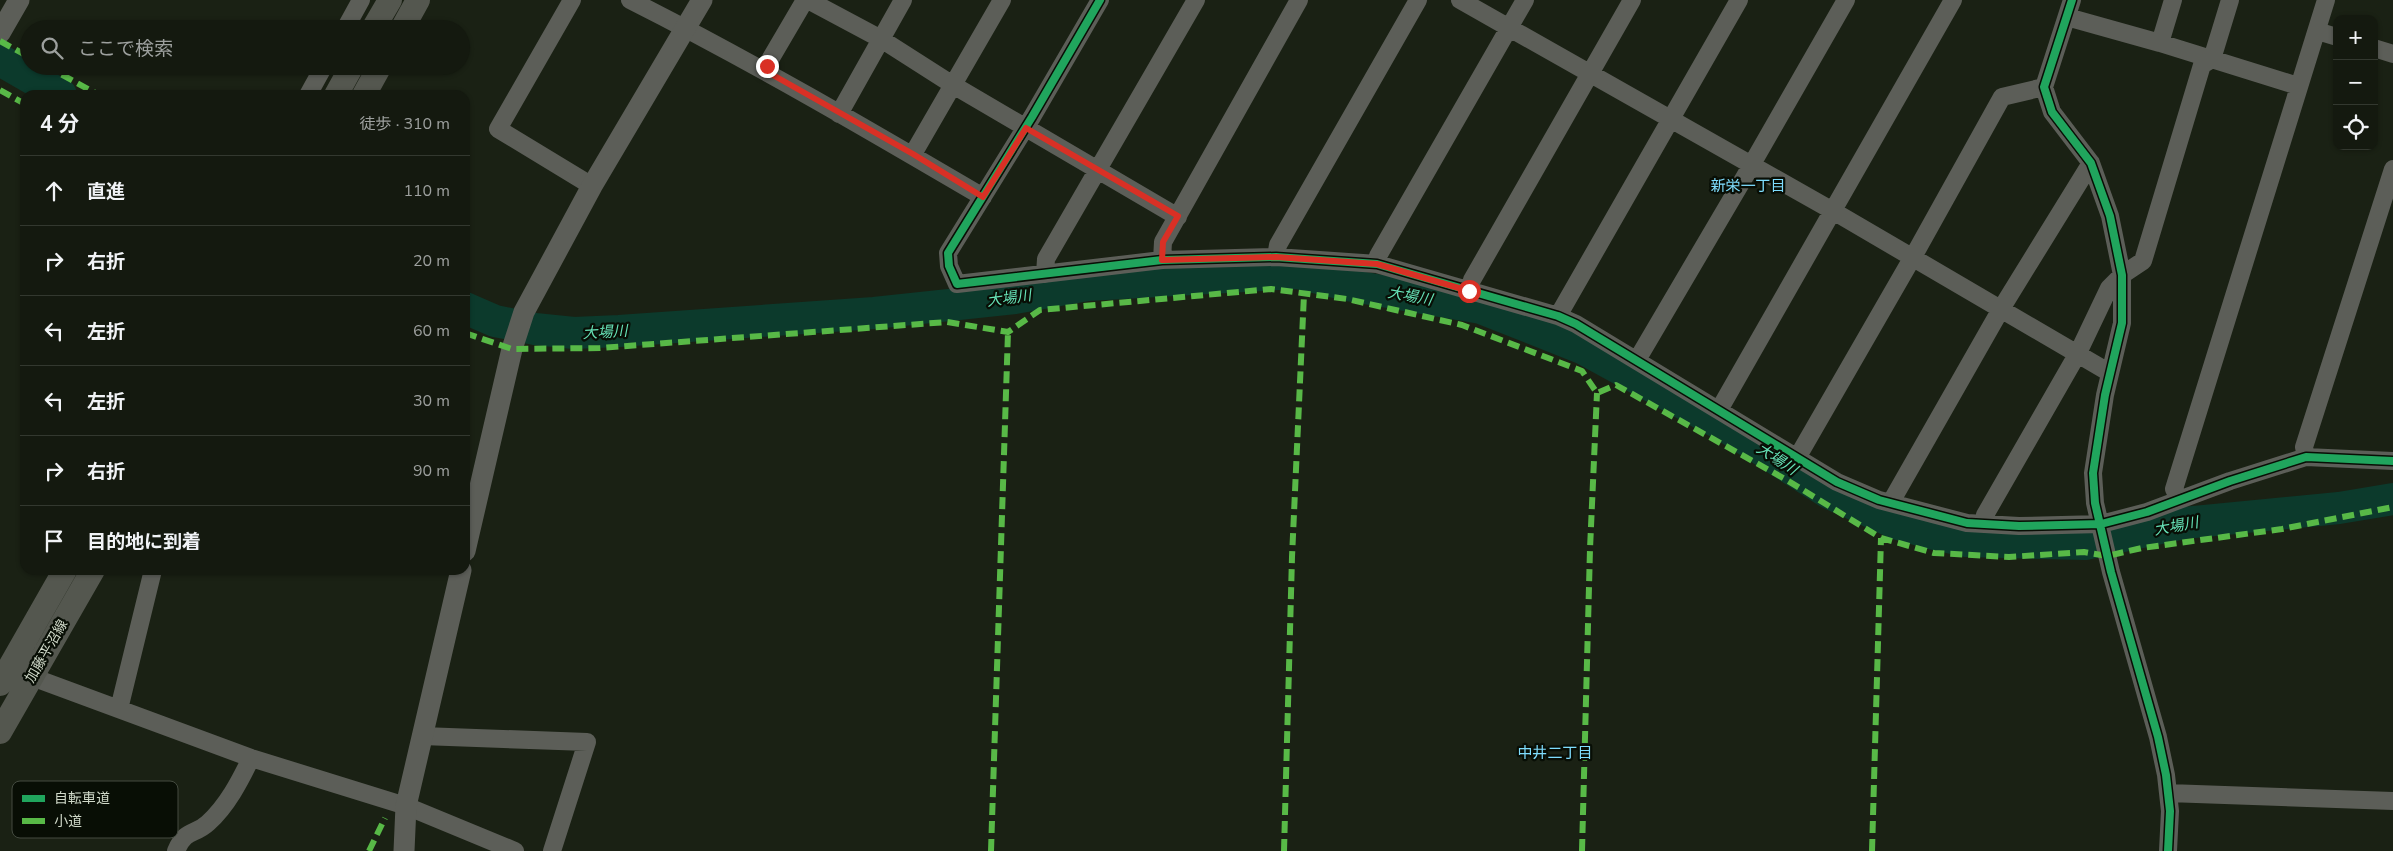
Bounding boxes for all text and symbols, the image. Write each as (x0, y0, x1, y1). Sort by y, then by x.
map controls (2333, 15, 2378, 150)
button: + (2333, 15, 2378, 60)
search box (20, 20, 470, 75)
icon: search (38, 34, 66, 62)
text: ここで検索 (78, 36, 173, 62)
route end (756, 55, 779, 78)
button: − (2333, 60, 2378, 105)
button: locate (2333, 105, 2378, 150)
text: 4 分 (40, 110, 79, 138)
text: 徒歩 · 310 m (360, 113, 450, 135)
district label: 新栄一丁目 (1710, 176, 1786, 196)
icon: ahead (40, 177, 68, 205)
text: 直進 (87, 179, 125, 205)
text: 110 m (403, 180, 450, 202)
icon: right (40, 247, 68, 275)
text: 右折 (87, 249, 125, 275)
text: 20 m (413, 250, 450, 272)
route start (1458, 280, 1481, 303)
water label: 大場川 (1386, 282, 1436, 310)
water label: 大場川 (985, 285, 1035, 311)
icon: left (40, 317, 68, 345)
text: 左折 (87, 319, 125, 345)
text: 60 m (413, 320, 450, 342)
water label: 大場川 (582, 321, 630, 343)
icon: left (40, 387, 68, 415)
text: 左折 (87, 389, 125, 415)
text: 30 m (413, 390, 450, 412)
water label: 大場川 (1753, 438, 1803, 481)
icon: right (40, 457, 68, 485)
text: 右折 (87, 459, 125, 485)
text: 90 m (413, 460, 450, 482)
water label: 大場川 (2152, 512, 2202, 540)
icon: arrive (40, 527, 68, 555)
text: 目的地に到着 (87, 529, 201, 555)
street label: 加藤平沼線 (21, 616, 72, 686)
district label: 中井二丁目 (1517, 743, 1593, 763)
legend (12, 781, 178, 838)
text: 自転車道 (54, 789, 110, 808)
text: 小道 (54, 812, 82, 831)

